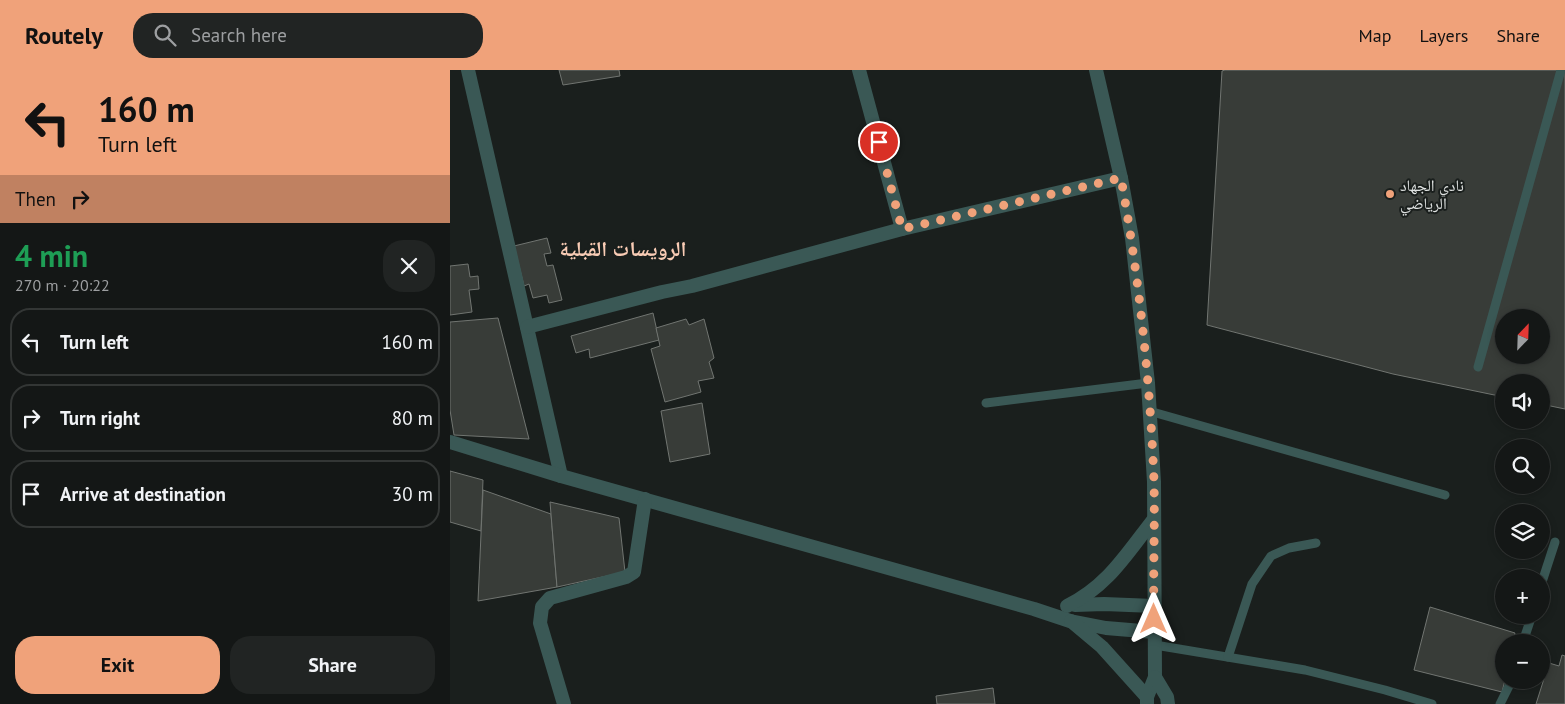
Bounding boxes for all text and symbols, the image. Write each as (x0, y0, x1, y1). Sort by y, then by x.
search box (133, 13, 483, 58)
text: Routely (25, 20, 103, 51)
icon: search (151, 21, 179, 49)
text: Search here (191, 23, 287, 47)
text: Map (1359, 24, 1391, 47)
text: Layers (1419, 24, 1468, 47)
text: Share (1496, 24, 1540, 47)
text: 160 m (98, 86, 195, 132)
icon: left (15, 90, 80, 155)
pin (858, 121, 900, 163)
icon: arrive (865, 128, 893, 156)
text: Turn left (98, 130, 177, 158)
place label: نادي الجهاد الرياضي (1400, 175, 1464, 216)
icon: right (66, 185, 94, 213)
text: Then (15, 187, 56, 211)
marker: نادي الجهاد الرياضي (1384, 188, 1396, 200)
district label: الرويسات القبلية (559, 235, 687, 262)
text: 4 min (15, 236, 88, 275)
button: close (383, 240, 435, 292)
text: 270 m · 20:22 (15, 275, 110, 295)
north arrow (1495, 309, 1550, 364)
map controls (1495, 309, 1550, 689)
icon: left (17, 328, 45, 356)
text: Turn left (60, 330, 129, 354)
text: 160 m (381, 330, 433, 354)
button: sound (1495, 374, 1550, 429)
icon: right (17, 404, 45, 432)
text: Turn right (60, 406, 140, 430)
text: 80 m (392, 406, 433, 430)
button: search (1495, 439, 1550, 494)
icon: arrive (17, 480, 45, 508)
text: Arrive at destination (60, 482, 226, 506)
text: 30 m (392, 482, 433, 506)
button: layers (1495, 504, 1550, 559)
button: + (1495, 569, 1550, 624)
position arrow (1127, 592, 1179, 644)
button: − (1495, 634, 1550, 689)
button: Exit (15, 636, 220, 694)
button: Share (230, 636, 435, 694)

